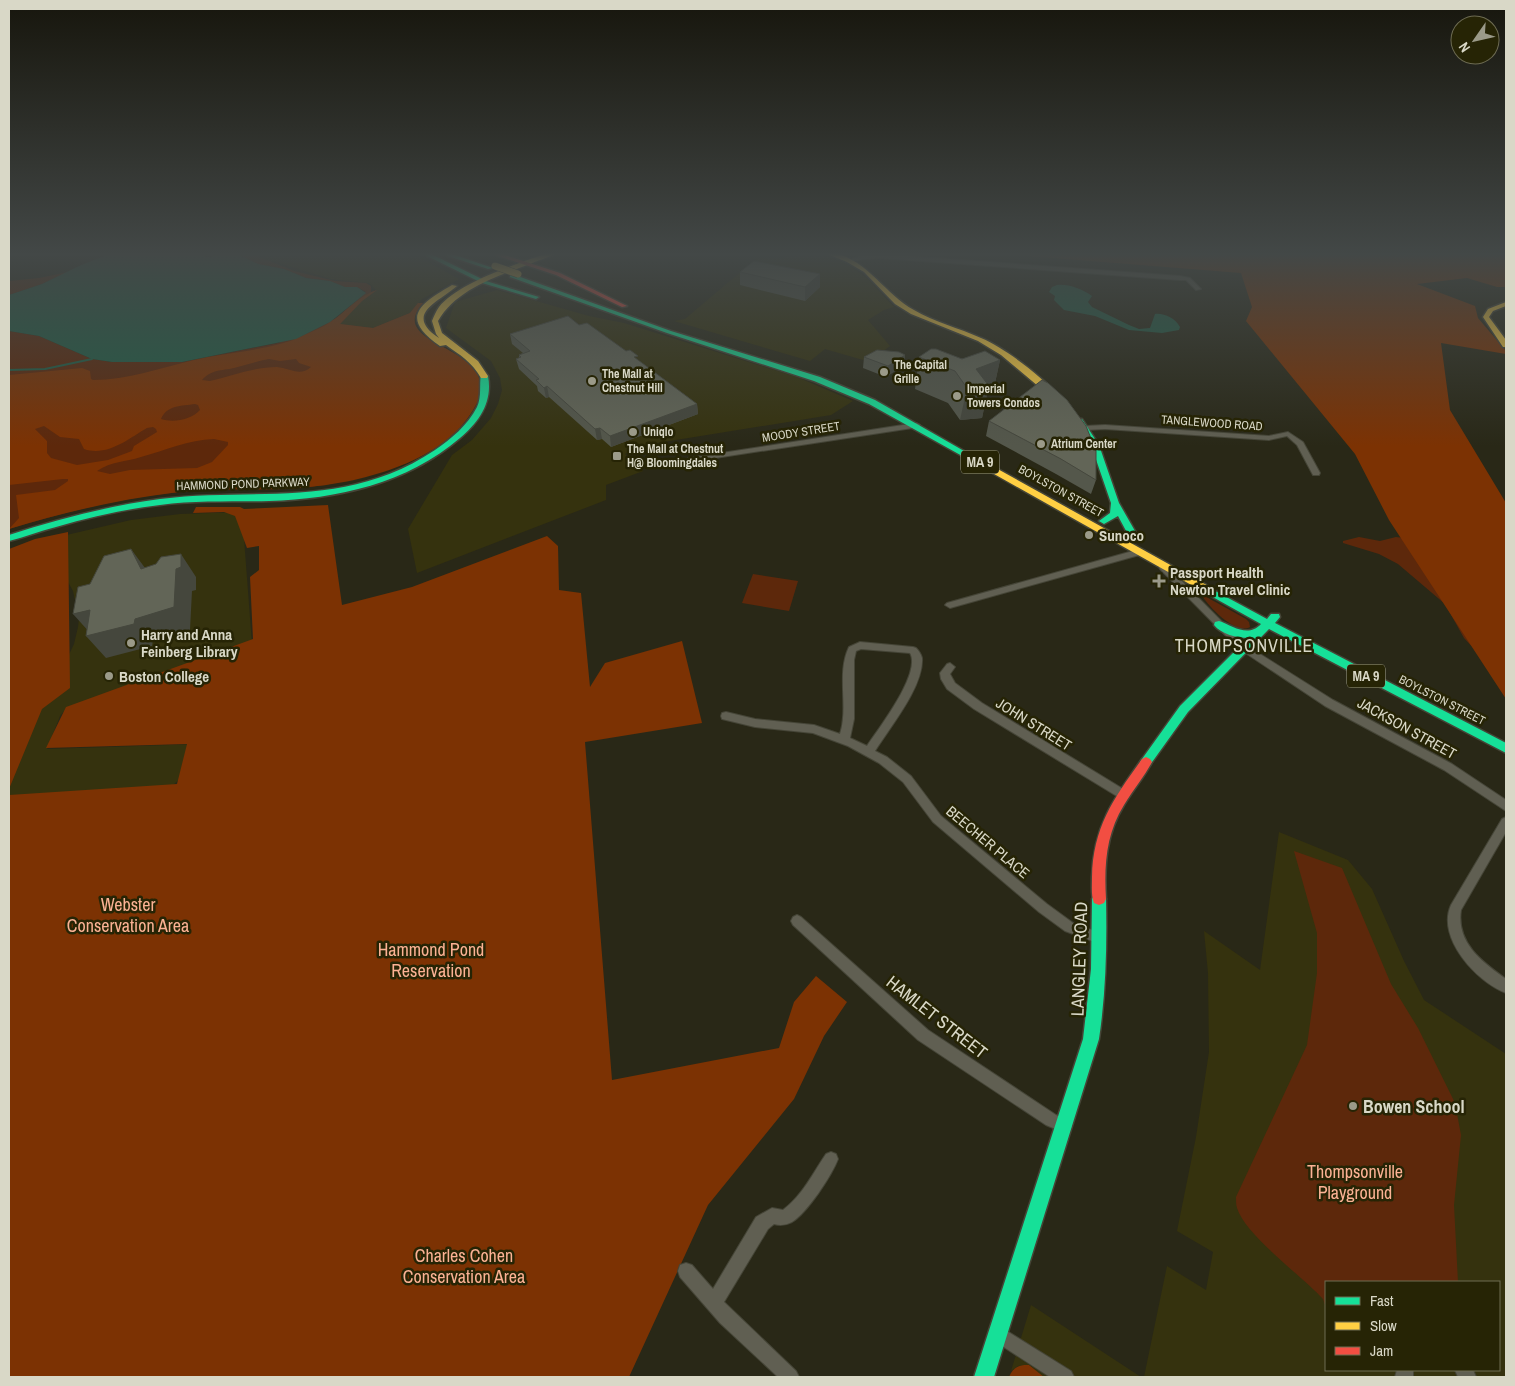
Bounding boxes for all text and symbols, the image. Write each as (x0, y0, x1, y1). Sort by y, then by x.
north arrow (1450, 15, 1500, 65)
text: N (1454, 39, 1474, 56)
place label: The Capital Grille (894, 357, 947, 387)
place label: The Mall at Chestnut Hill (602, 366, 663, 396)
marker: The Capital Grille (878, 366, 890, 378)
marker: The Mall at Chestnut Hill (586, 375, 598, 387)
place label: Imperial Towers Condos (967, 381, 1041, 411)
marker: Imperial Towers Condos (951, 390, 963, 402)
street label: TANGLEWOOD ROAD (1161, 411, 1263, 435)
street label: MOODY STREET (761, 418, 841, 446)
place label: Uniqlo (643, 424, 674, 440)
marker: Uniqlo (627, 426, 639, 438)
place label: Atrium Center (1051, 436, 1117, 452)
marker: Atrium Center (1035, 438, 1047, 450)
place label: The Mall at Chestnut H@ Bloomingdales (627, 441, 724, 471)
marker: The Mall at Chestnut H@ Bloomingdales (611, 450, 623, 462)
road number: MA 9 (961, 451, 999, 474)
street label: BOYLSTON STREET (1016, 461, 1106, 521)
street label: HAMMOND POND PARKWAY (176, 474, 310, 494)
place label: Sunoco (1099, 525, 1144, 546)
marker: Sunoco (1083, 529, 1095, 541)
place label: Passport Health Newton Travel Clinic (1170, 562, 1290, 600)
marker: Passport Health Newton Travel Clinic (1152, 574, 1166, 588)
place label: Harry and Anna Feinberg Library (141, 624, 238, 662)
district label: THOMPSONVILLE (1175, 633, 1313, 658)
marker: Harry and Anna Feinberg Library (125, 637, 137, 649)
road number: MA 9 (1347, 664, 1385, 688)
place label: Boston College (119, 666, 209, 687)
marker: Boston College (103, 670, 115, 682)
street label: BOYLSTON STREET (1396, 671, 1488, 729)
street label: JOHN STREET (992, 692, 1076, 756)
street label: JACKSON STREET (1354, 692, 1461, 764)
street label: BEECHER PLACE (942, 801, 1034, 883)
park label: Webster Conservation Area (67, 892, 189, 938)
street label: LANGLEY ROAD (1065, 901, 1093, 1017)
park label: Hammond Pond Reservation (378, 937, 484, 983)
street label: HAMLET STREET (881, 970, 993, 1064)
place label: Bowen School (1363, 1094, 1465, 1119)
marker: Bowen School (1347, 1100, 1359, 1112)
park label: Thompsonville Playground (1307, 1159, 1403, 1205)
park label: Charles Cohen Conservation Area (403, 1243, 525, 1289)
legend (1325, 1281, 1500, 1371)
text: Fast (1370, 1290, 1394, 1311)
text: Slow (1370, 1315, 1397, 1336)
text: Jam (1370, 1340, 1393, 1361)

